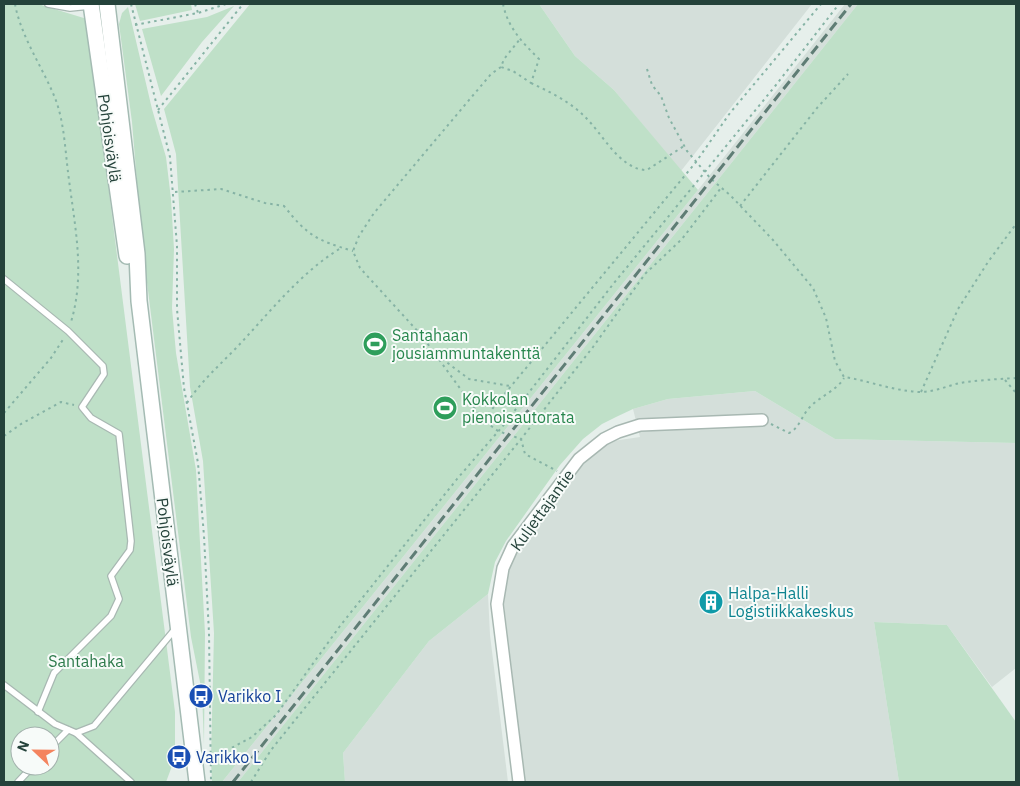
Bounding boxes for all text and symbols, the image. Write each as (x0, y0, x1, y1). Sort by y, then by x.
street label: Pohjoisväylä (94, 93, 126, 184)
place label: Santahaan jousiammuntakenttä (392, 325, 541, 363)
sports icon: Santahaan jousiammuntakenttä (362, 331, 388, 357)
place label: Kokkolan pienoisautorata (462, 389, 575, 427)
sports icon: Kokkolan pienoisautorata (432, 395, 458, 421)
street label: Kuljettajantie (506, 465, 578, 555)
street label: Pohjoisväylä (153, 497, 183, 588)
place label: Halpa-Halli Logistiikkakeskus (728, 583, 854, 621)
building icon: Halpa-Halli Logistiikkakeskus (698, 589, 724, 615)
park label: Santahaka (48, 651, 124, 671)
bus stop icon: Varikko I (188, 683, 214, 709)
place label: Varikko I (218, 686, 281, 706)
north arrow (10, 726, 60, 776)
text: N (13, 738, 33, 754)
bus stop icon: Varikko L (166, 744, 192, 770)
place label: Varikko L (196, 747, 261, 767)

